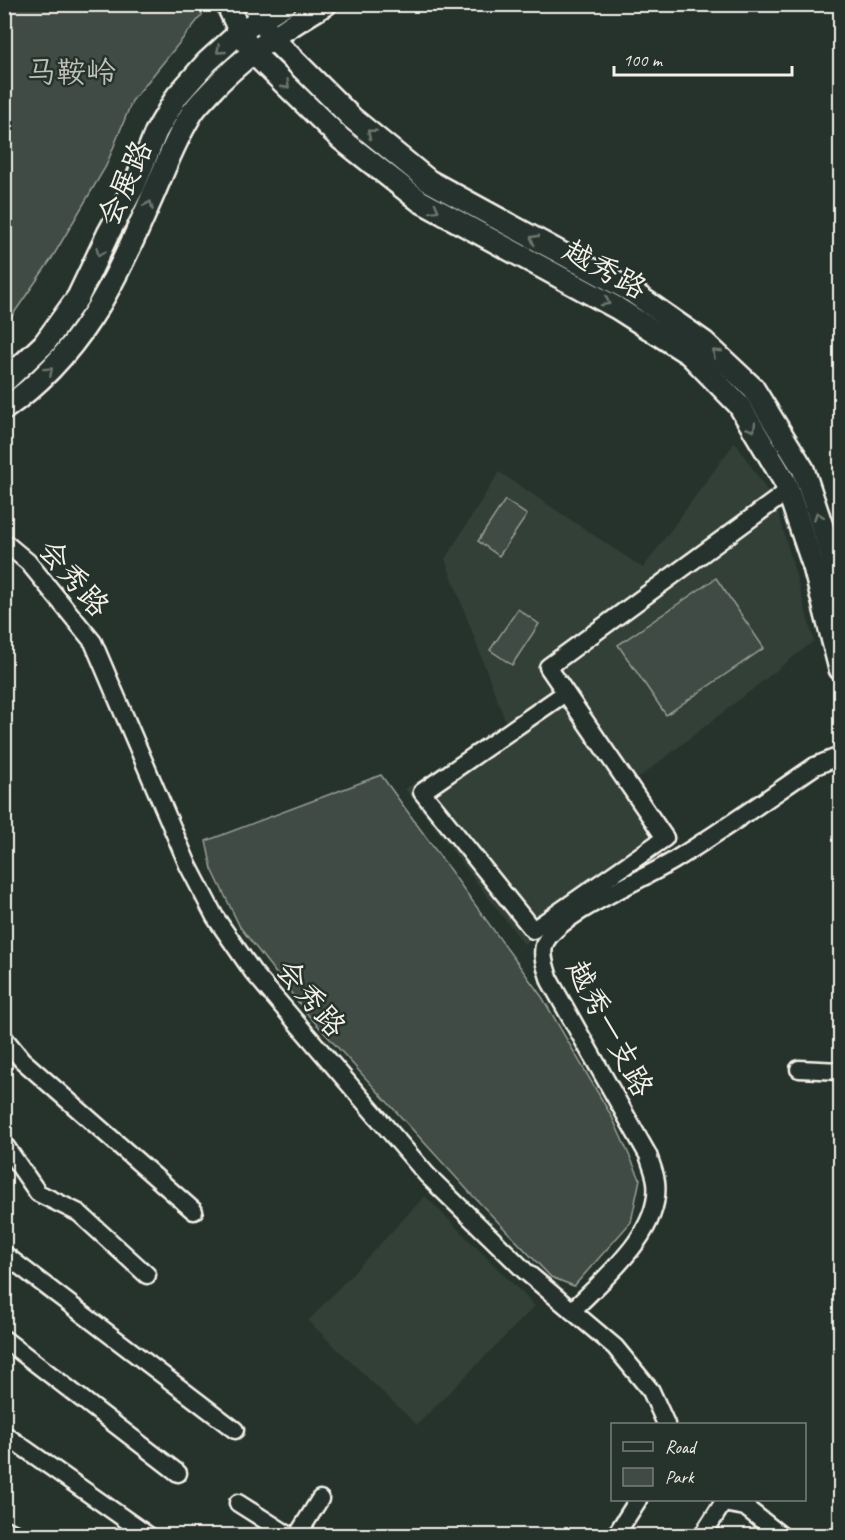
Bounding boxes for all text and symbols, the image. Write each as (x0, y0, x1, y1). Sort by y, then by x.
scale bar (614, 39, 792, 77)
one-way arrow (216, 43, 227, 54)
text: 100 m (623, 49, 664, 71)
park label: 马鞍岭 (26, 53, 116, 91)
one-way arrow (278, 77, 289, 88)
one-way arrow (366, 130, 377, 141)
street label: 会展路 (89, 134, 161, 232)
one-way arrow (141, 201, 153, 212)
one-way arrow (429, 202, 439, 213)
street label: 越秀路 (556, 231, 654, 307)
one-way arrow (529, 235, 540, 246)
one-way arrow (95, 245, 107, 256)
one-way arrow (600, 295, 611, 306)
one-way arrow (712, 349, 723, 360)
one-way arrow (42, 368, 53, 379)
one-way arrow (745, 422, 757, 432)
one-way arrow (813, 511, 826, 522)
street label: 会秀路 (30, 532, 118, 624)
street label: 会秀路 (268, 951, 354, 1045)
street label: 越秀一支路 (558, 953, 662, 1103)
legend (611, 1423, 806, 1501)
text: Road (665, 1436, 698, 1458)
text: Park (665, 1466, 695, 1488)

